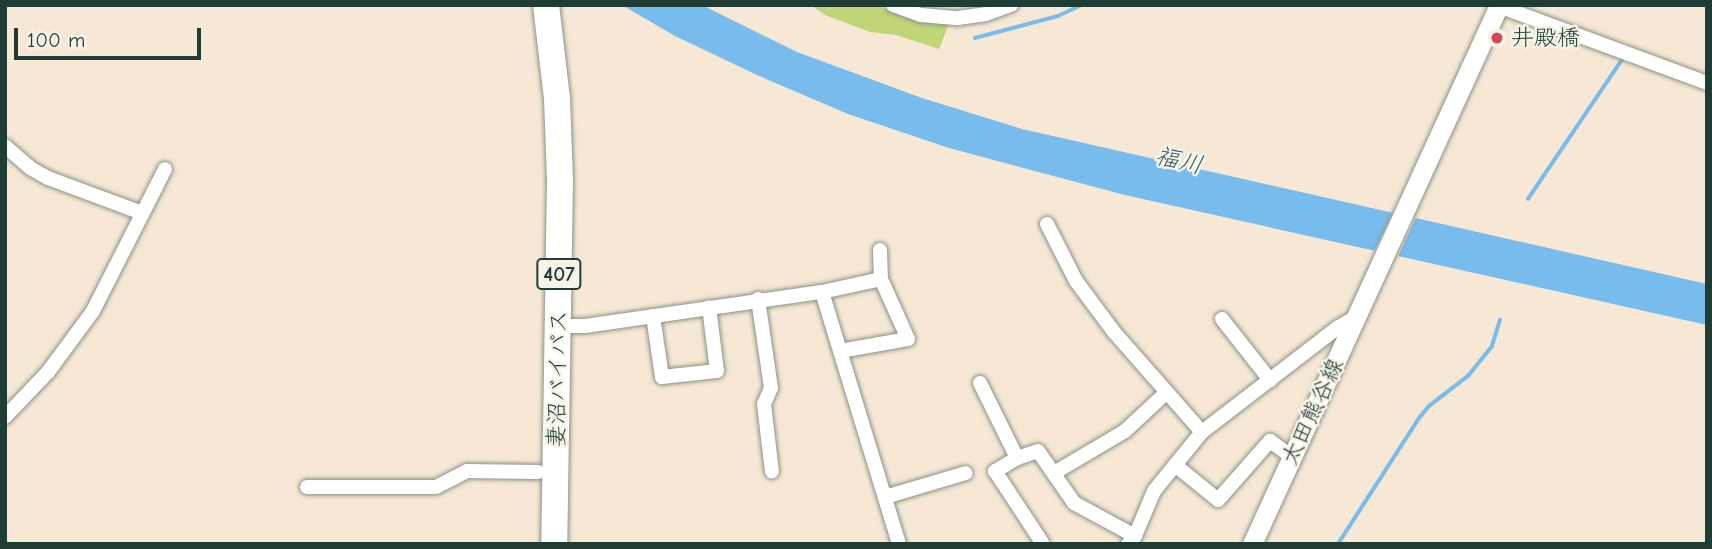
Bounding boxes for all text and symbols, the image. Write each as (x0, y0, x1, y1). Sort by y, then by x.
scale bar (18, 14, 205, 58)
place label: 井殿橋 (1511, 24, 1580, 52)
text: 100 m (27, 28, 85, 52)
marker: 井殿橋 (1489, 30, 1505, 46)
water label: 福川 (1152, 142, 1206, 180)
road number: 407 (536, 256, 582, 292)
street label: 妻沼バイパス (543, 310, 573, 448)
street label: 太田熊谷線 (1276, 354, 1350, 470)

